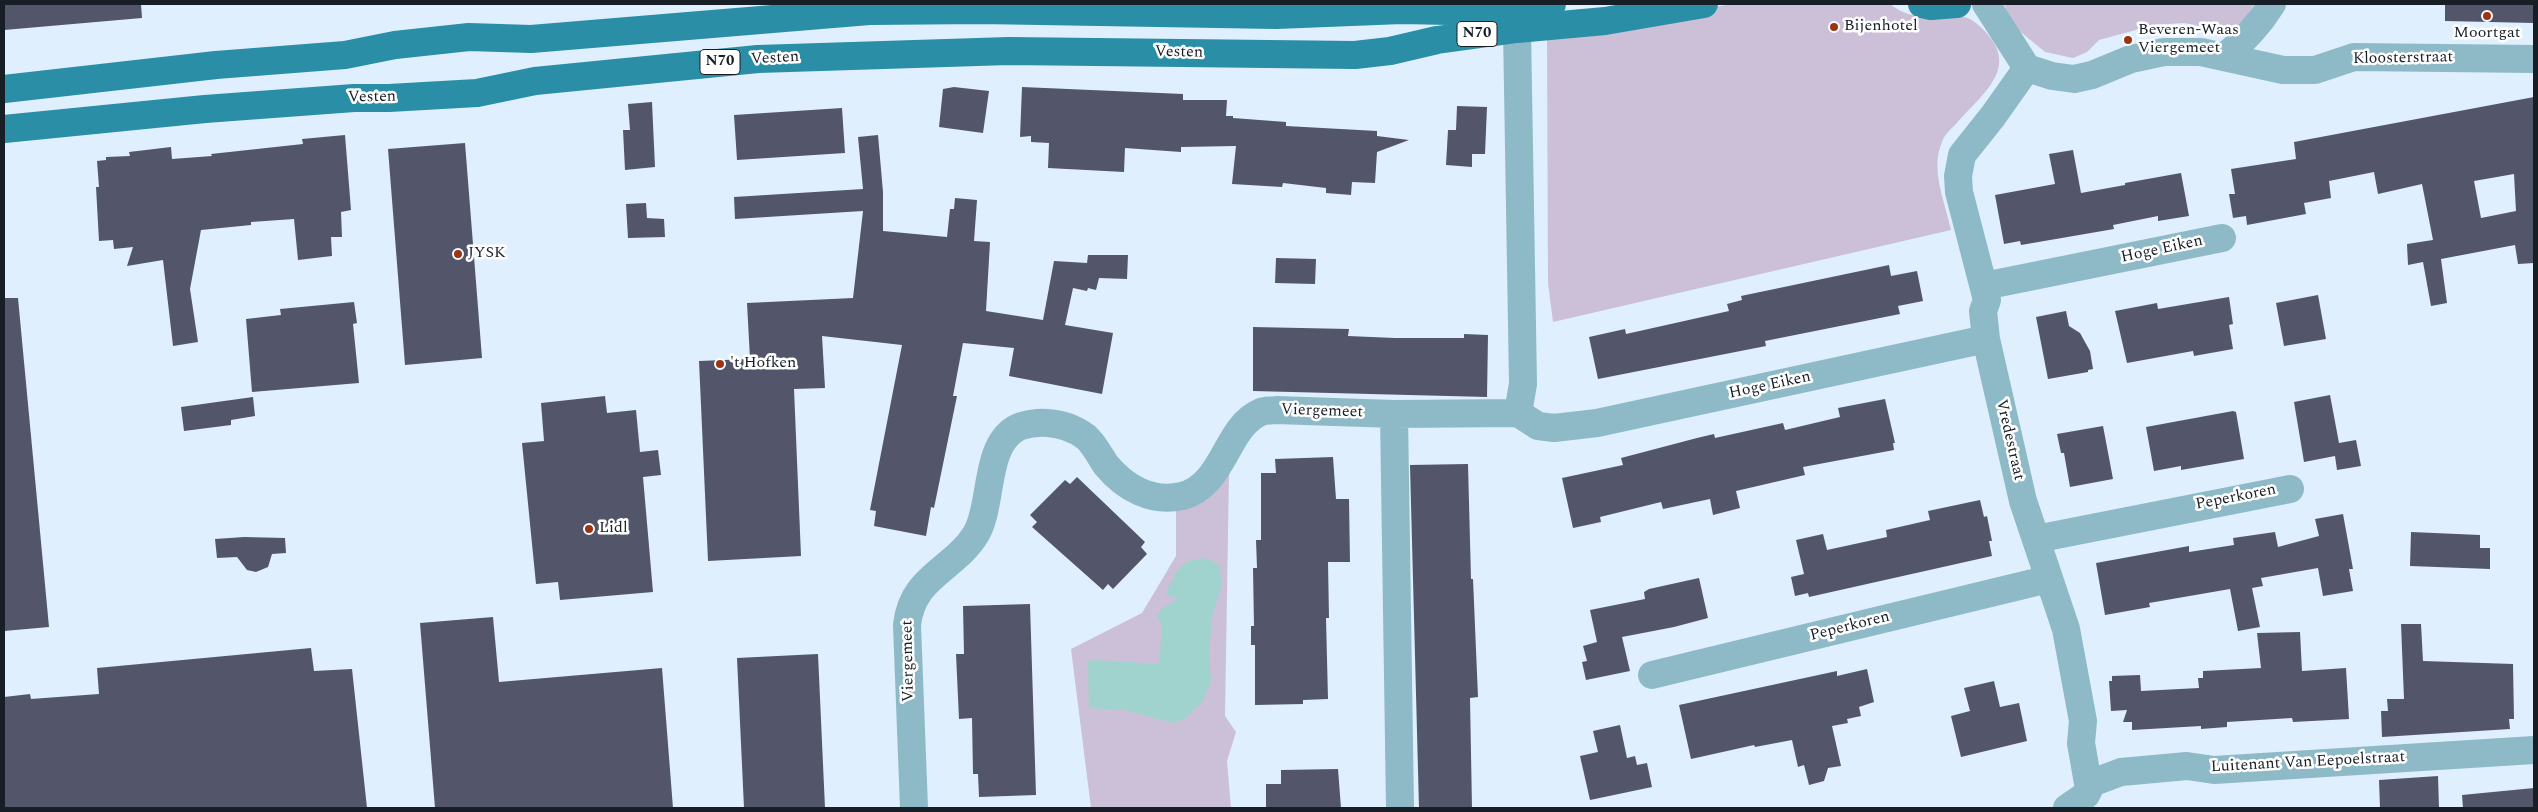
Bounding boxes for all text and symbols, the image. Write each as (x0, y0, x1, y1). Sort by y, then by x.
marker: Moortgat (2481, 10, 2493, 22)
place label: Bijenhotel (1844, 17, 1918, 37)
marker: Bijenhotel (1828, 21, 1840, 33)
place label: Beveren-Waas Viergemeet (2138, 21, 2239, 59)
road number: N70 (1457, 22, 1497, 46)
place label: Moortgat (2454, 24, 2520, 44)
marker: Beveren-Waas Viergemeet (2122, 34, 2134, 46)
street label: Vesten (1155, 43, 1203, 63)
street label: Vesten (750, 48, 800, 70)
street label: Kloosterstraat (2353, 49, 2453, 69)
road number: N70 (700, 50, 740, 74)
street label: Vesten (348, 88, 396, 108)
street label: Hoge Eiken (2119, 232, 2205, 268)
place label: JYSK (468, 244, 505, 264)
marker: JYSK (452, 248, 464, 260)
place label: 't Hofken (730, 354, 796, 374)
marker: 't Hofken (714, 358, 726, 370)
street label: Hoge Eiken (1727, 368, 1813, 404)
street label: Vredestraat (1990, 398, 2028, 482)
street label: Viergemeet (1281, 401, 1363, 423)
street label: Peperkoren (2194, 481, 2278, 515)
place label: Lidl (599, 519, 628, 539)
marker: Lidl (583, 523, 595, 535)
street label: Peperkoren (1808, 608, 1892, 646)
street label: Viergemeet (899, 620, 919, 702)
street label: Luitenant Van Eepoelstraat (2210, 748, 2406, 778)

